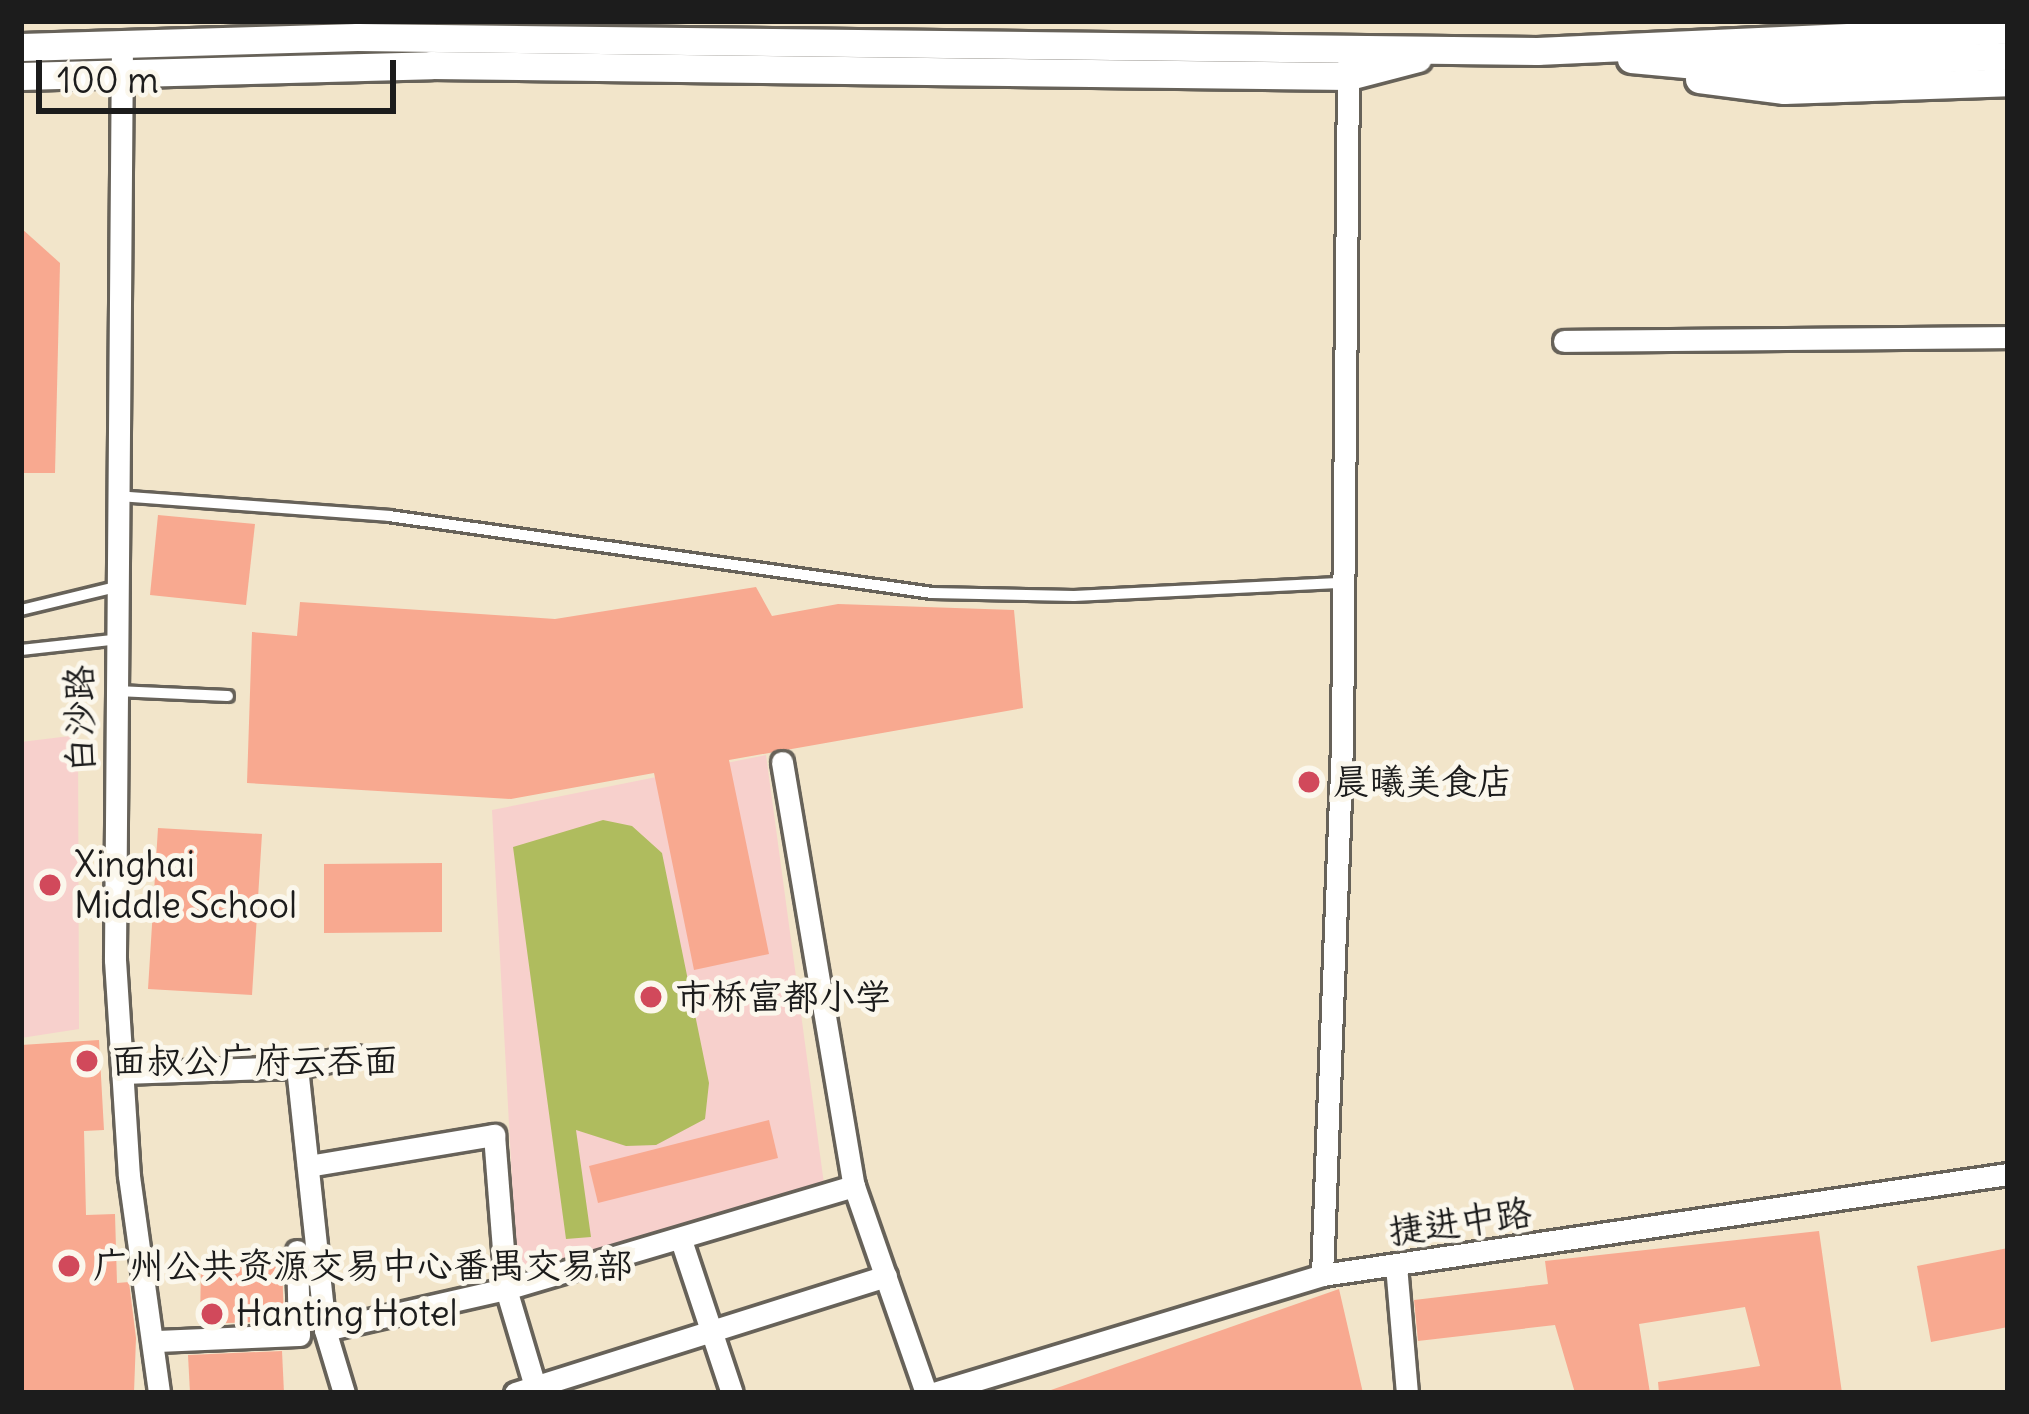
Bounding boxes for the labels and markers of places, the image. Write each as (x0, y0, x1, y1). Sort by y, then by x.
place label: 晨曦美食店 (1333, 760, 1513, 804)
marker: 晨曦美食店 (1296, 769, 1322, 795)
place label: Xinghai Middle School (74, 842, 297, 927)
marker: Xinghai Middle School (37, 872, 63, 898)
place label: 市桥富都小学 (675, 975, 891, 1019)
marker: 市桥富都小学 (638, 984, 664, 1010)
place label: 面叔公广府云吞面 (111, 1039, 399, 1083)
marker: 面叔公广府云吞面 (74, 1048, 100, 1074)
place label: 广州公共资源交易中心番禺交易部 (93, 1244, 633, 1288)
marker: 广州公共资源交易中心番禺交易部 (56, 1253, 82, 1279)
place label: Hanting Hotel (236, 1292, 458, 1336)
marker: Hanting Hotel (199, 1301, 225, 1327)

